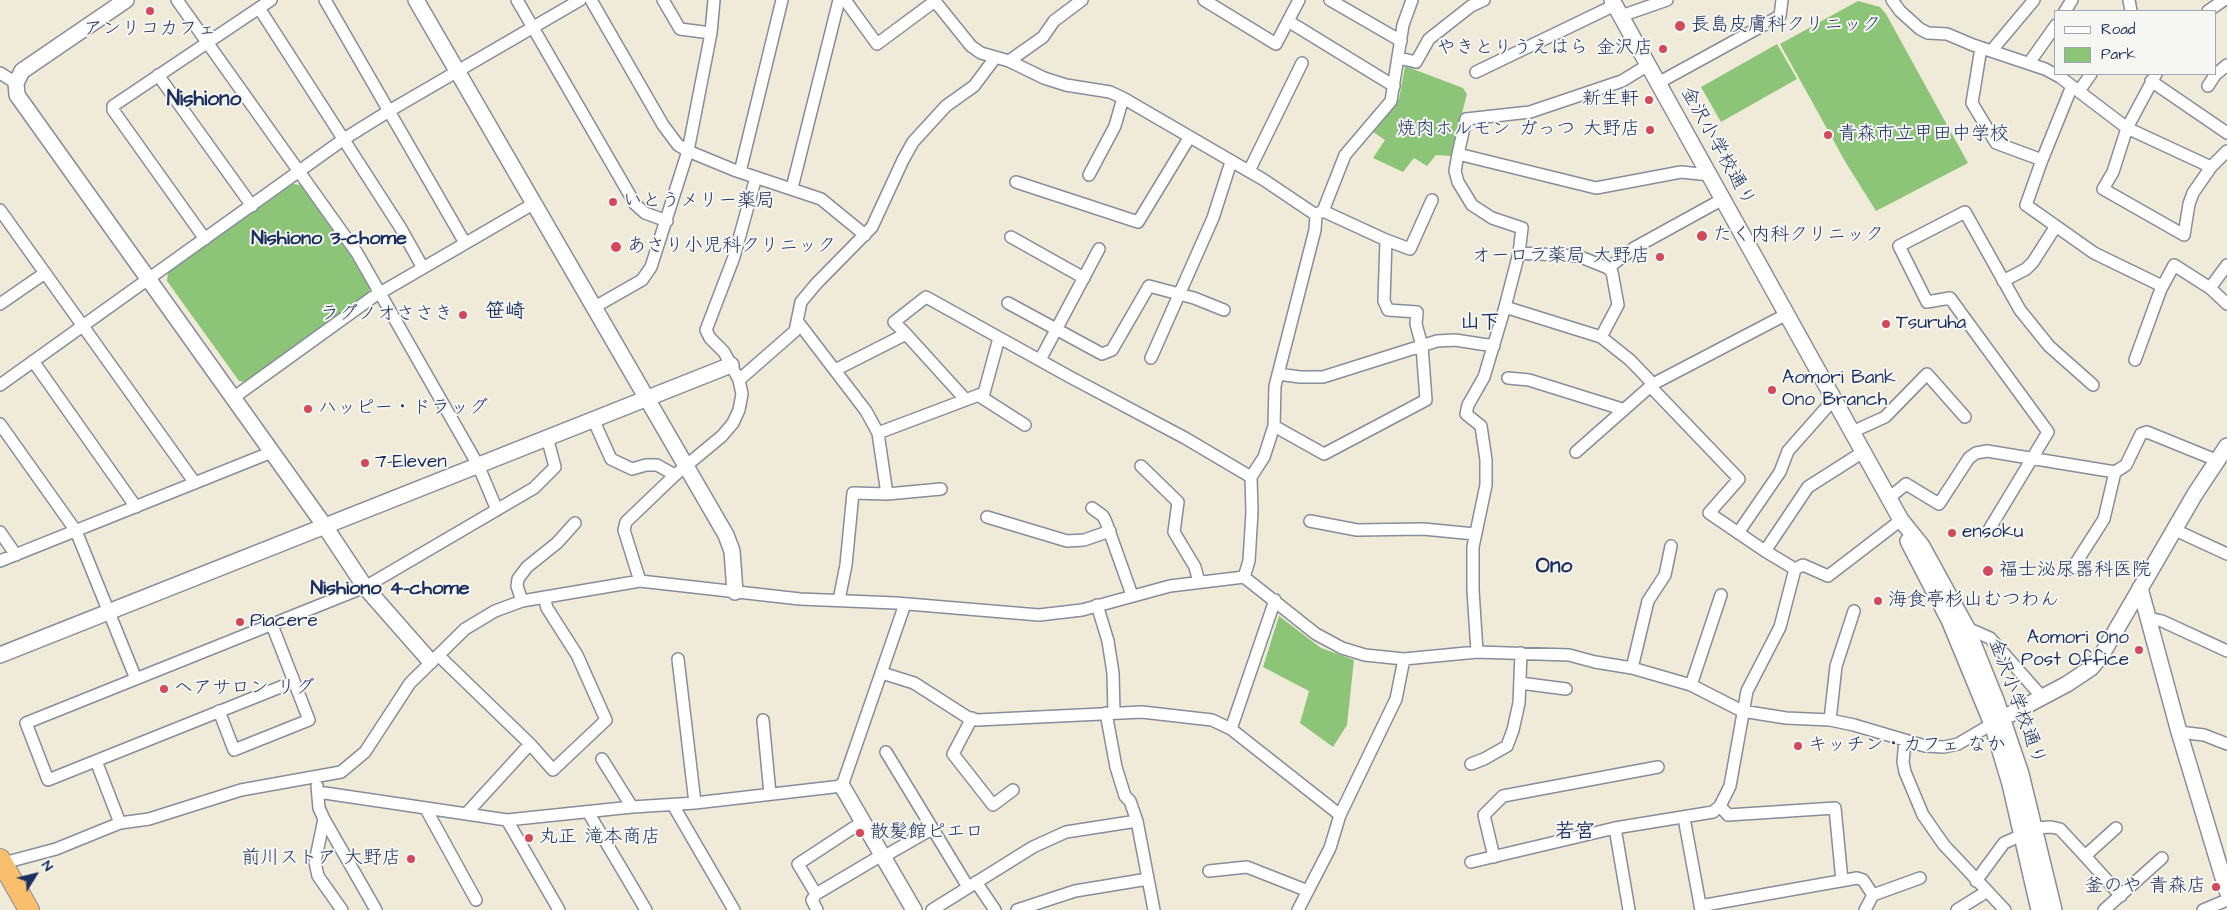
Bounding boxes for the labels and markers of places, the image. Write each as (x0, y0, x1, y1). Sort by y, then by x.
marker: アンリコカフェ (144, 5, 156, 17)
place label: 長島皮膚科クリニック (1691, 15, 1881, 37)
place label: アンリコカフェ (84, 19, 216, 41)
marker: 長島皮膚科クリニック (1673, 19, 1687, 33)
place label: やきとりうえはら 金沢店 (1436, 38, 1653, 60)
marker: やきとりうえはら 金沢店 (1657, 43, 1669, 55)
place label: 新生軒 (1582, 89, 1639, 111)
marker: 新生軒 (1643, 94, 1655, 106)
place label: 焼肉ホルモン ガっつ 大野店 (1397, 119, 1640, 141)
marker: 焼肉ホルモン ガっつ 大野店 (1644, 124, 1656, 136)
place label: 青森市立甲田中学校 (1838, 124, 2009, 146)
marker: 青森市立甲田中学校 (1822, 129, 1834, 141)
place label: いとうメリー薬局 (623, 191, 775, 213)
marker: いとうメリー薬局 (607, 196, 619, 208)
place label: たく内科クリニック (1713, 225, 1884, 247)
marker: たく内科クリニック (1695, 229, 1709, 243)
place label: あさり小児科クリニック (627, 236, 836, 258)
marker: あさり小児科クリニック (609, 240, 623, 254)
place label: オーロラ薬局 大野店 (1471, 246, 1650, 268)
marker: オーロラ薬局 大野店 (1654, 251, 1666, 263)
place label: ラグノオささき (320, 304, 453, 326)
marker: ラグノオささき (457, 309, 469, 321)
place label: Tsuruha (1896, 313, 1966, 335)
marker: Tsuruha (1880, 318, 1892, 330)
place label: Aomori Bank Ono Branch (1782, 368, 1896, 412)
marker: Aomori Bank Ono Branch (1766, 384, 1778, 396)
place label: ハッピー・ドラッグ (318, 398, 488, 420)
marker: ハッピー・ドラッグ (302, 403, 314, 415)
place label: 7-Eleven (375, 452, 447, 474)
marker: 7-Eleven (359, 457, 371, 469)
place label: ensoku (1962, 522, 2023, 544)
marker: ensoku (1946, 527, 1958, 539)
place label: 福士泌尿器科医院 (1999, 560, 2151, 582)
marker: 福士泌尿器科医院 (1981, 564, 1995, 578)
place label: 海食亭杉山むつわん (1888, 590, 2059, 612)
marker: 海食亭杉山むつわん (1872, 595, 1884, 607)
place label: Piacere (250, 611, 318, 633)
marker: Piacere (234, 616, 246, 628)
place label: Aomori Ono Post Office (2021, 628, 2129, 672)
marker: Aomori Ono Post Office (2133, 644, 2145, 656)
place label: ヘアサロン リグ (174, 678, 315, 700)
marker: ヘアサロン リグ (158, 683, 170, 695)
place label: キッチン・カフェ なか (1808, 735, 2006, 757)
marker: キッチン・カフェ なか (1792, 740, 1804, 752)
place label: 散髪館ピエロ (870, 822, 984, 844)
place label: 丸正 滝本商店 (539, 827, 661, 849)
marker: 散髪館ピエロ (854, 827, 866, 839)
marker: 丸正 滝本商店 (523, 832, 535, 844)
place label: 前川ストア 大野店 (241, 848, 401, 870)
marker: 前川ストア 大野店 (405, 853, 417, 865)
place label: 釜のや 青森店 (2084, 876, 2206, 898)
marker: 釜のや 青森店 (2210, 881, 2222, 893)

